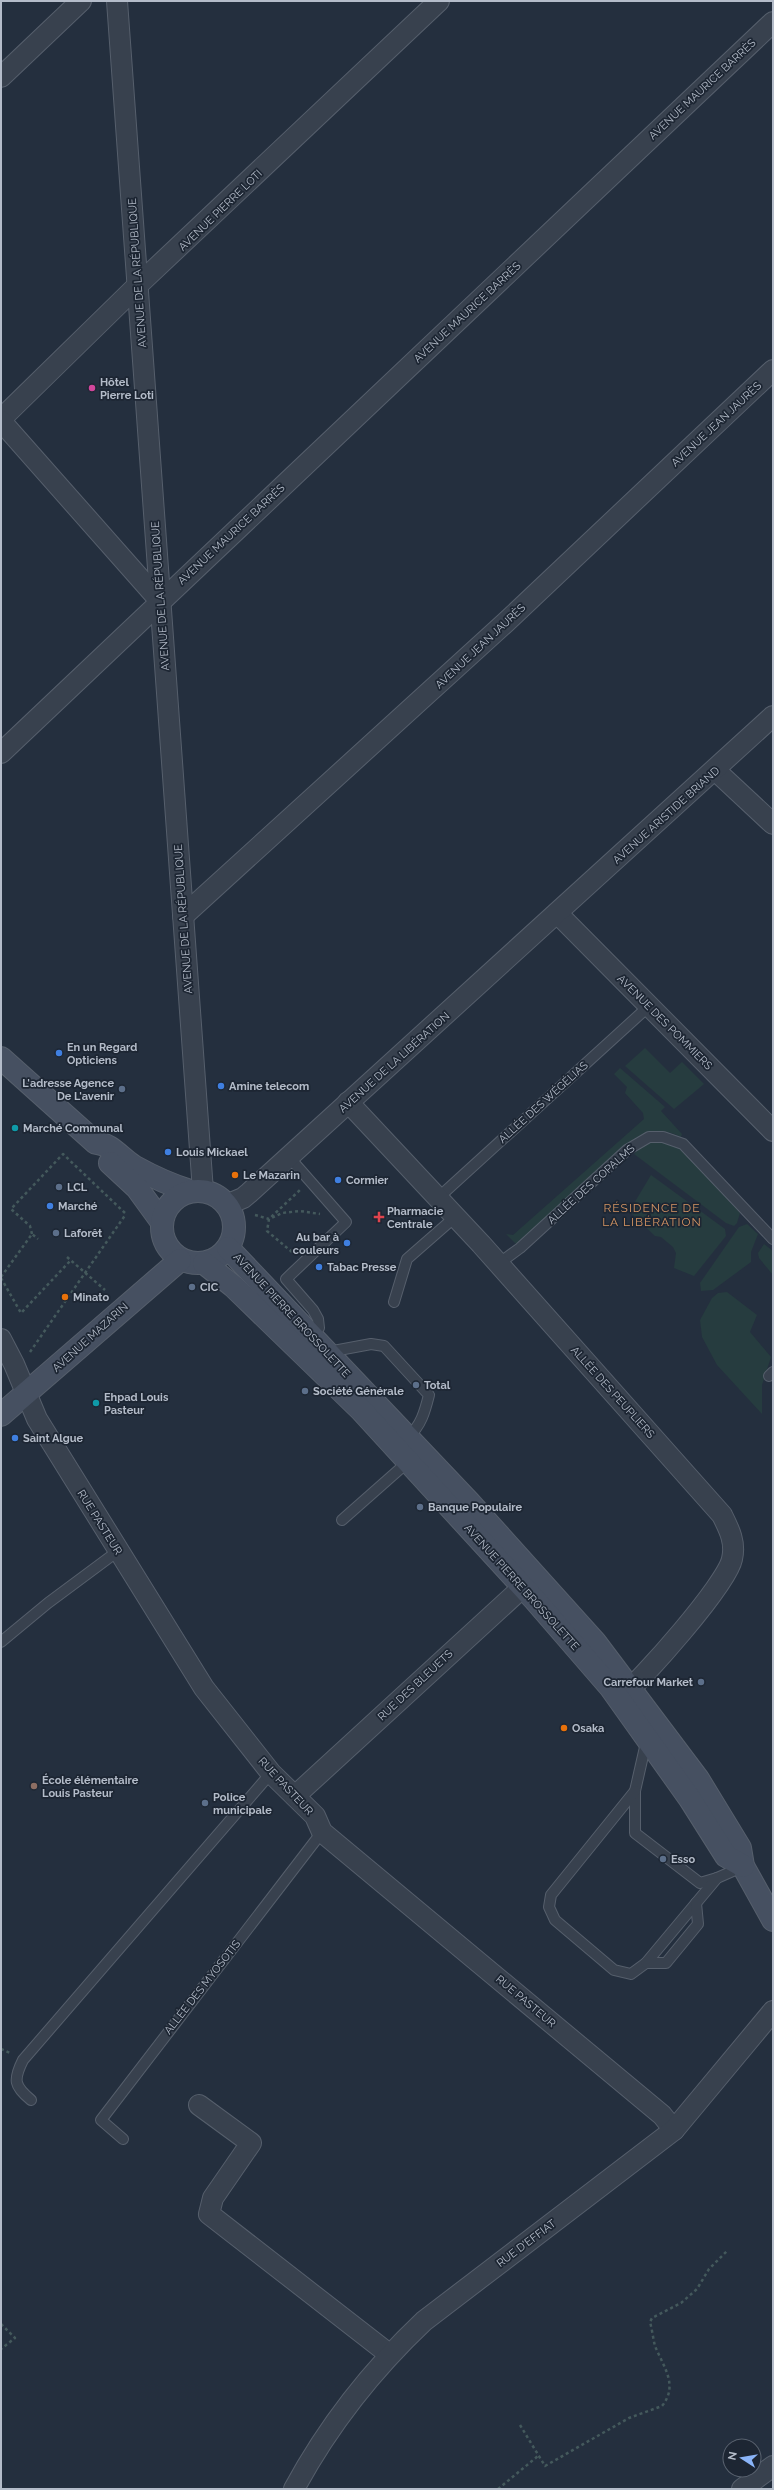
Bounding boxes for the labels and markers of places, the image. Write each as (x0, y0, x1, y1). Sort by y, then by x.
place label: Hôtel Pierre Loti (100, 376, 154, 402)
marker: Hôtel Pierre Loti (87, 383, 97, 393)
place label: En un Regard Opticiens (67, 1041, 137, 1067)
marker: En un Regard Opticiens (54, 1048, 64, 1058)
place label: L'adresse Agence De L'avenir (22, 1077, 115, 1103)
place label: Amine telecom (229, 1080, 309, 1093)
marker: Amine telecom (216, 1081, 226, 1091)
marker: L'adresse Agence De L'avenir (117, 1084, 127, 1094)
place label: Marché Communal (23, 1122, 123, 1135)
marker: Marché Communal (10, 1123, 20, 1133)
place label: Louis Mickael (176, 1146, 248, 1159)
marker: Louis Mickael (163, 1147, 173, 1157)
place label: Le Mazarin (243, 1169, 300, 1182)
marker: Le Mazarin (230, 1170, 240, 1180)
place label: Cormier (346, 1174, 389, 1187)
marker: Cormier (333, 1175, 343, 1185)
place label: LCL (67, 1181, 88, 1194)
marker: LCL (54, 1182, 64, 1192)
place label: Marché (58, 1200, 98, 1213)
marker: Marché (45, 1201, 55, 1211)
place label: Pharmacie Centrale (387, 1205, 444, 1231)
marker: Pharmacie Centrale (374, 1212, 384, 1222)
place label: Laforêt (64, 1227, 103, 1240)
marker: Laforêt (51, 1228, 61, 1238)
place label: Au bar à couleurs (293, 1231, 340, 1257)
marker: Au bar à couleurs (342, 1238, 352, 1248)
place label: Tabac Presse (327, 1261, 397, 1274)
marker: Tabac Presse (314, 1262, 324, 1272)
place label: CIC (200, 1281, 219, 1294)
marker: CIC (187, 1282, 197, 1292)
place label: Minato (73, 1291, 109, 1304)
marker: Minato (60, 1292, 70, 1302)
place label: Total (424, 1379, 451, 1392)
marker: Total (411, 1380, 421, 1390)
place label: Société Générale (313, 1385, 404, 1398)
marker: Société Générale (300, 1386, 310, 1396)
place label: Ehpad Louis Pasteur (104, 1391, 169, 1417)
marker: Ehpad Louis Pasteur (91, 1398, 101, 1408)
place label: Saint Algue (23, 1432, 84, 1445)
marker: Saint Algue (10, 1433, 20, 1443)
place label: Banque Populaire (428, 1501, 522, 1514)
marker: Banque Populaire (415, 1502, 425, 1512)
place label: Carrefour Market (603, 1676, 694, 1689)
marker: Carrefour Market (696, 1677, 706, 1687)
place label: Osaka (572, 1722, 604, 1735)
marker: Osaka (559, 1723, 569, 1733)
place label: École élémentaire Louis Pasteur (42, 1773, 139, 1800)
marker: École élémentaire Louis Pasteur (29, 1781, 39, 1791)
place label: Police municipale (213, 1791, 272, 1817)
marker: Police municipale (200, 1798, 210, 1808)
place label: Esso (671, 1853, 695, 1866)
marker: Esso (658, 1854, 668, 1864)

